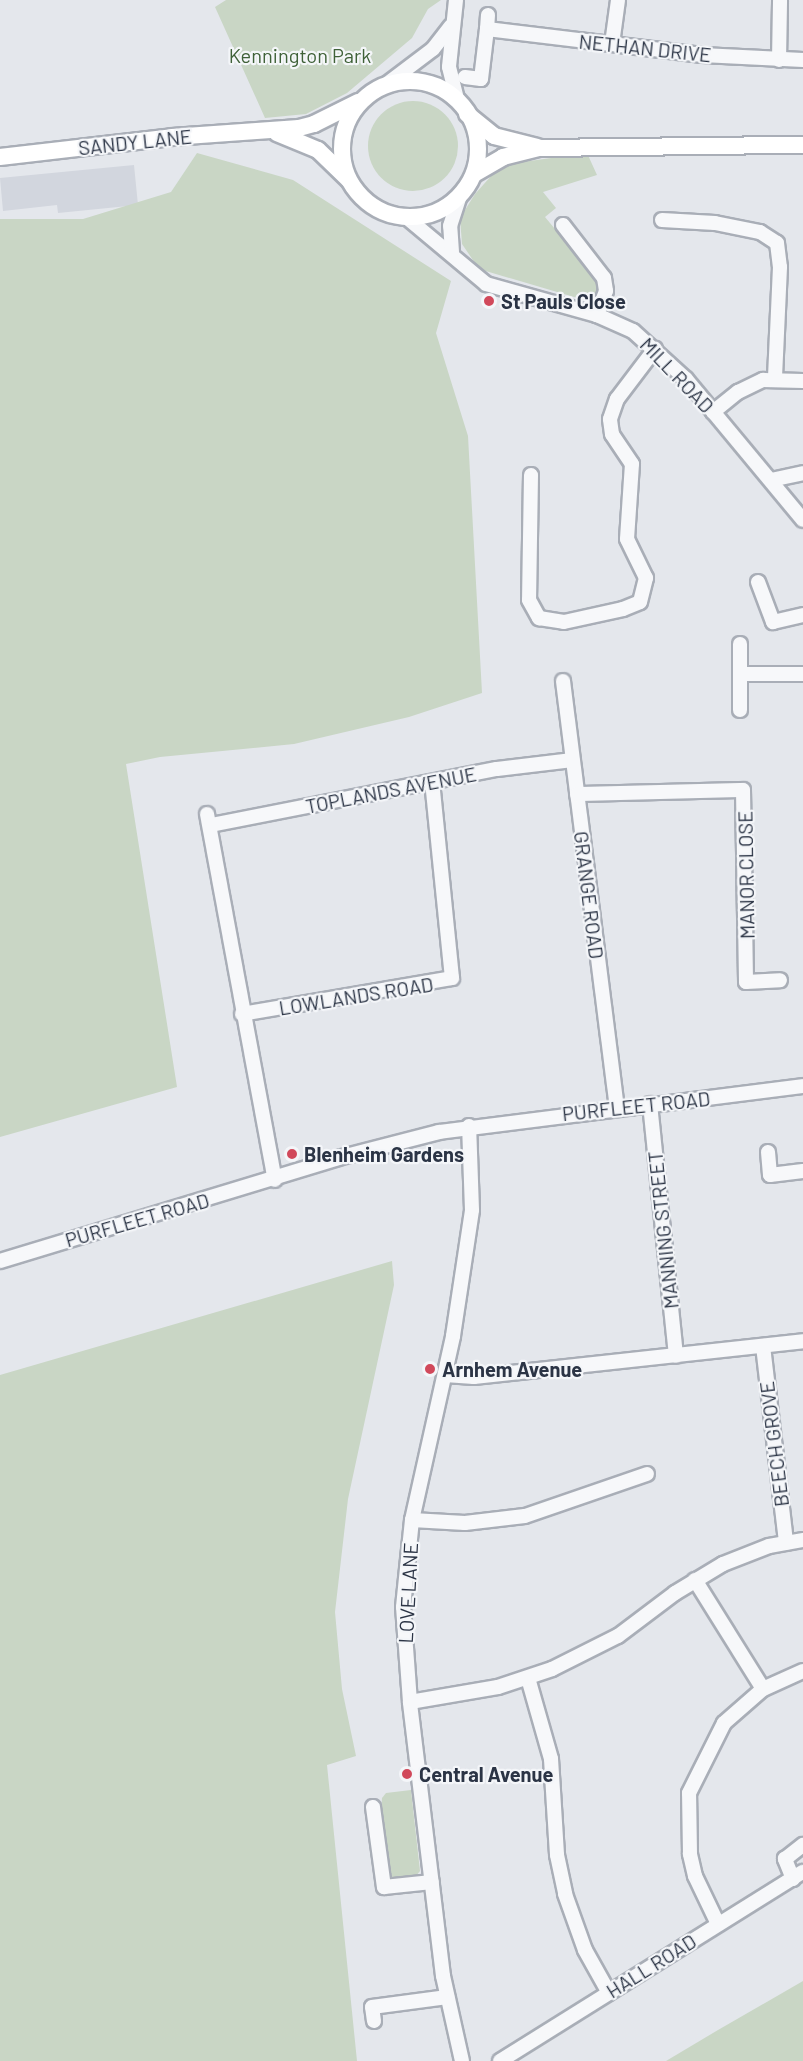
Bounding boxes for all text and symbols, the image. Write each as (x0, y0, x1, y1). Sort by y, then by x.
street label: NETHAN DRIVE (578, 29, 712, 67)
park label: Kennington Park (229, 43, 371, 67)
street label: SANDY LANE (77, 124, 193, 160)
place label: St Pauls Close (501, 289, 626, 313)
marker: St Pauls Close (482, 294, 496, 308)
street label: MILL ROAD (635, 332, 719, 418)
street label: TOPLANDS AVENUE (303, 762, 479, 818)
street label: MANOR CLOSE (733, 811, 759, 939)
street label: GRANGE ROAD (569, 830, 609, 960)
street label: LOWLANDS ROAD (277, 972, 435, 1020)
street label: PURFLEET ROAD (561, 1086, 711, 1126)
place label: Blenheim Gardens (304, 1142, 464, 1166)
marker: Blenheim Gardens (285, 1147, 299, 1161)
street label: MANNING STREET (643, 1150, 683, 1310)
street label: PURFLEET ROAD (62, 1188, 212, 1252)
place label: Arnhem Avenue (442, 1357, 582, 1381)
marker: Arnhem Avenue (423, 1362, 437, 1376)
street label: BEECH GROVE (754, 1380, 794, 1508)
street label: LOVE LANE (393, 1542, 423, 1644)
place label: Central Avenue (419, 1762, 553, 1786)
marker: Central Avenue (400, 1767, 414, 1781)
street label: HALL ROAD (602, 1929, 700, 2003)

